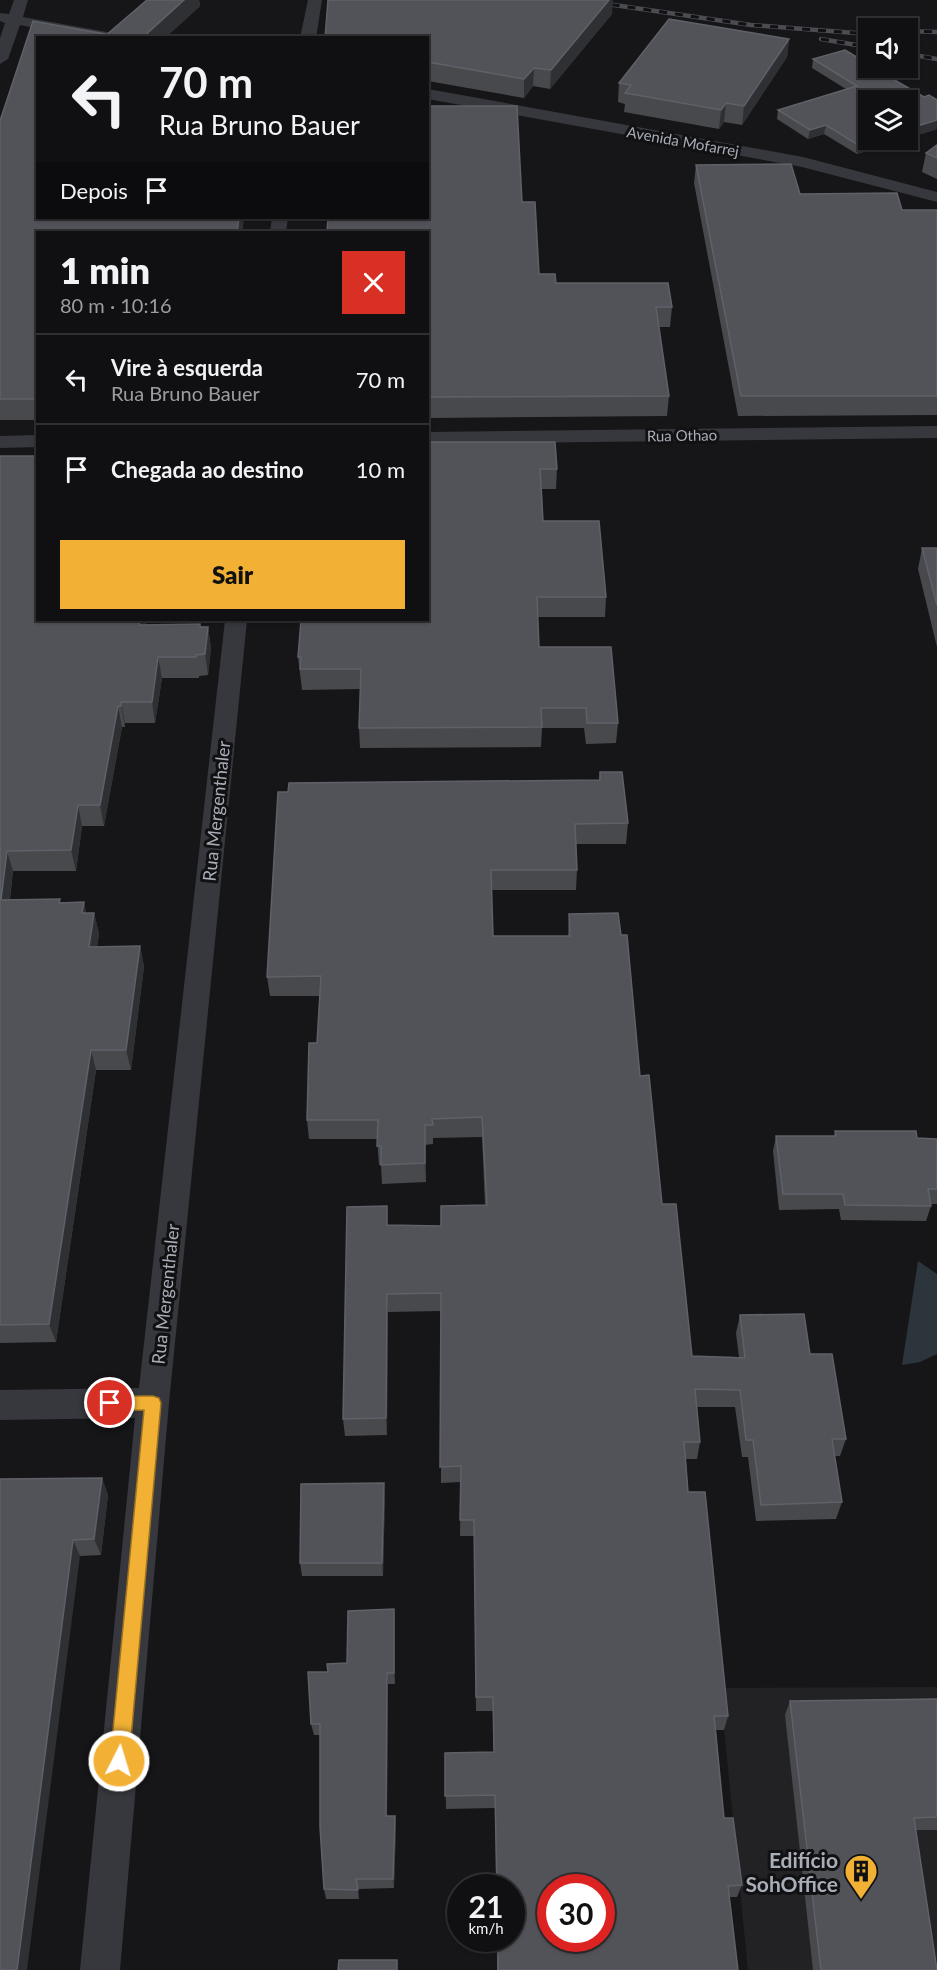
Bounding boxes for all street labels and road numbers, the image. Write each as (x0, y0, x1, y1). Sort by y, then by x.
street label: Avenida Mofarrej (626, 122, 740, 160)
street label: Rua Othao (647, 425, 717, 445)
street label: Rua Mergenthaler (198, 739, 234, 882)
street label: Rua Mergenthaler (147, 1222, 183, 1365)

